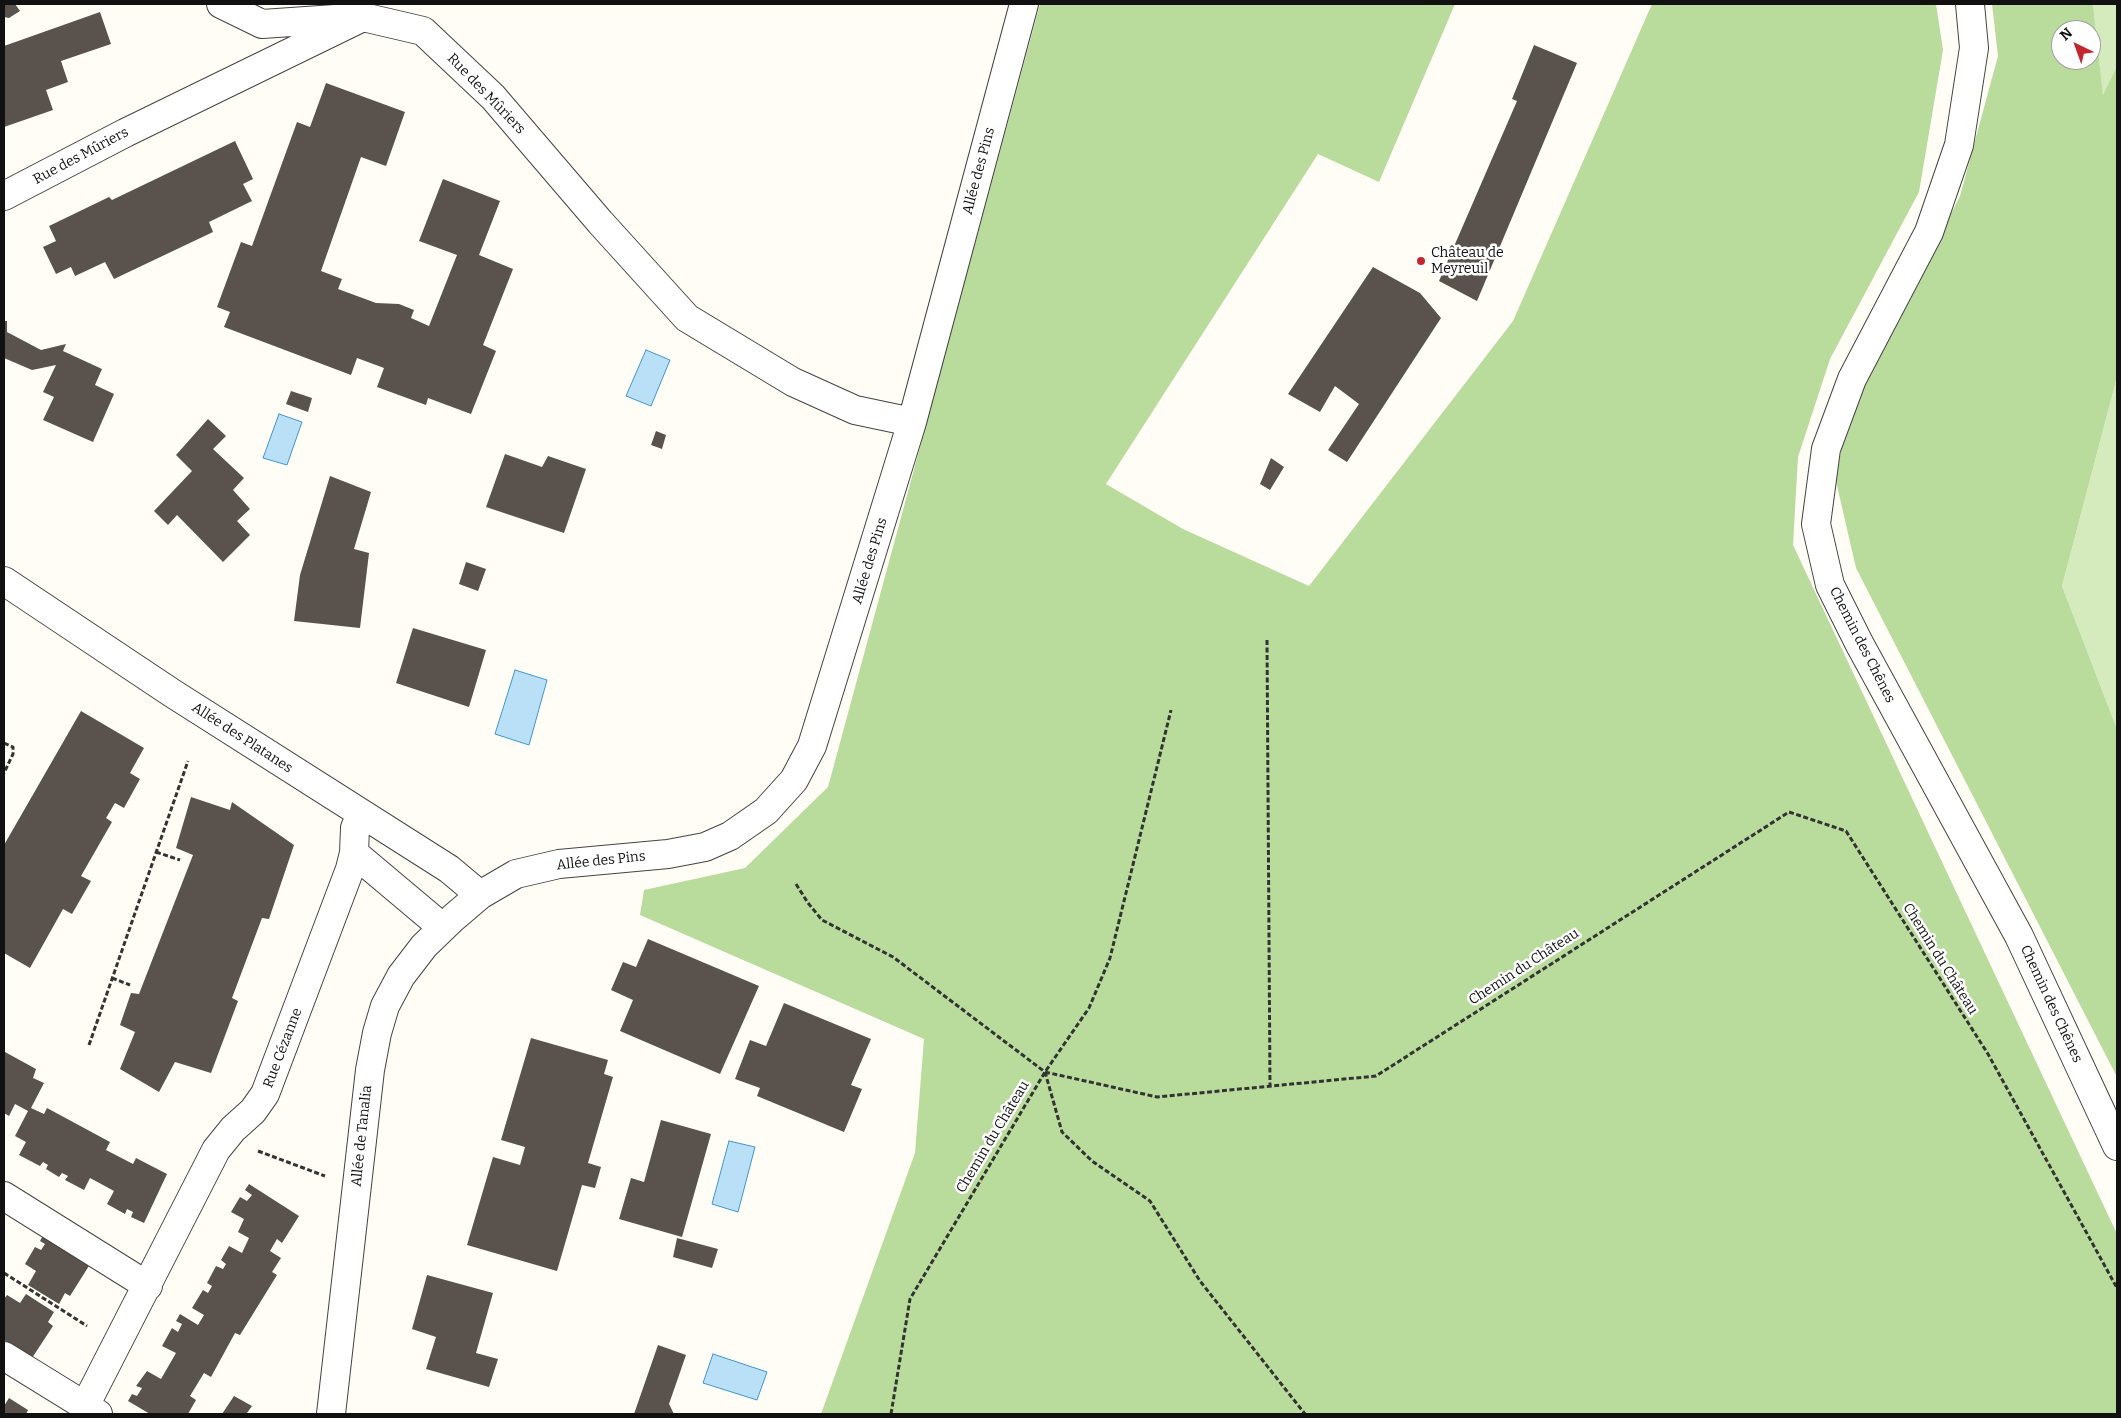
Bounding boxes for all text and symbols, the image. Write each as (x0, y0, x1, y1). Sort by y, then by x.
north arrow (2051, 20, 2101, 70)
text: N (2057, 24, 2076, 44)
street label: Rue des Mûriers (443, 50, 529, 138)
street label: Rue des Mûriers (31, 124, 131, 188)
street label: Allée des Pins (959, 126, 999, 216)
place label: Château de Meyreuil (1431, 245, 1504, 278)
marker: Château de Meyreuil (1415, 255, 1427, 267)
street label: Allée des Pins (849, 516, 891, 606)
street label: Chemin des Chênes (1825, 584, 1899, 706)
street label: Allée des Platanes (188, 699, 296, 777)
street label: Allée des Pins (556, 848, 646, 874)
street label: Chemin du Château (1899, 900, 1981, 1018)
street label: Chemin du Château (1466, 925, 1582, 1009)
street label: Chemin des Chênes (2016, 943, 2086, 1065)
street label: Rue Cézanne (260, 1006, 306, 1090)
street label: Chemin du Château (953, 1078, 1033, 1196)
street label: Allée de Tanalia (348, 1084, 376, 1188)

